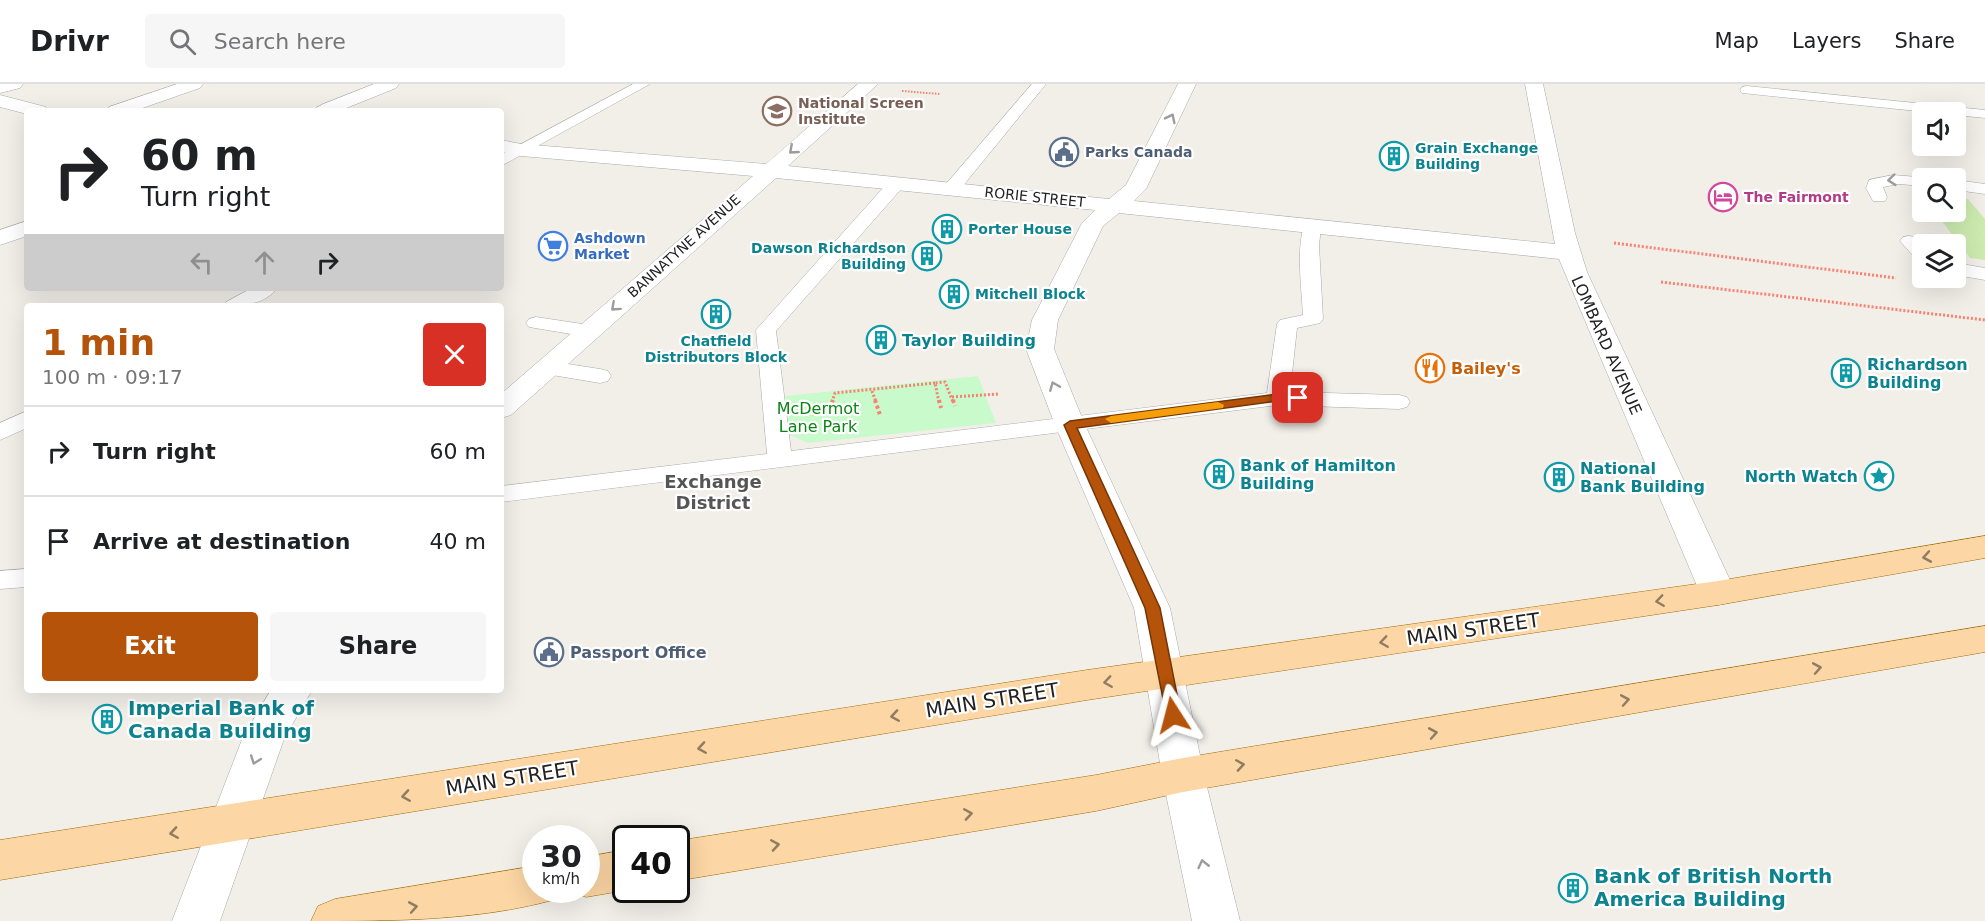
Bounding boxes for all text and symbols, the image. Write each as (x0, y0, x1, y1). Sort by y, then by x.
search box (145, 14, 565, 68)
text: Drivr (30, 25, 109, 58)
icon: search (166, 25, 199, 58)
text: Search here (214, 29, 346, 54)
text: Map (1715, 29, 1759, 53)
text: Layers (1792, 29, 1861, 53)
text: Share (1894, 29, 1955, 53)
school or university icon: National Screen Institute (761, 95, 793, 127)
place label: National Screen Institute (798, 95, 924, 127)
map controls (1912, 102, 1966, 288)
button: sound (1912, 102, 1966, 156)
one-way arrow (1163, 113, 1175, 124)
text: 60 m (141, 131, 258, 180)
icon: right (42, 132, 120, 210)
public building icon: Parks Canada (1048, 136, 1080, 168)
building icon: Grain Exchange Building (1378, 140, 1410, 172)
place label: Grain Exchange Building (1415, 140, 1538, 172)
one-way arrow (789, 143, 800, 154)
place label: Parks Canada (1085, 144, 1192, 160)
button: search (1912, 168, 1966, 222)
one-way arrow (1887, 173, 1896, 186)
text: Turn right (141, 181, 270, 212)
hotel icon: The Fairmont (1707, 181, 1739, 213)
street label: RORIE STREET (984, 184, 1087, 210)
place label: The Fairmont (1744, 189, 1849, 205)
street label: BANNATYNE AVENUE (624, 191, 744, 301)
building icon: Porter House (931, 213, 963, 245)
place label: Porter House (968, 221, 1072, 237)
supermarket icon: Ashdown Market (537, 230, 569, 262)
place label: Ashdown Market (574, 230, 646, 262)
button: layers (1912, 234, 1966, 288)
place label: Dawson Richardson Building (751, 240, 906, 272)
building icon: Dawson Richardson Building (911, 240, 943, 272)
icon: left (185, 246, 218, 279)
icon: ahead (248, 246, 281, 279)
icon: right (311, 246, 344, 279)
street label: LOMBARD AVENUE (1567, 273, 1646, 418)
building icon: Mitchell Block (938, 278, 970, 310)
place label: Mitchell Block (975, 286, 1086, 302)
building icon: Chatfield Distributors Block (700, 298, 732, 330)
one-way arrow (611, 300, 622, 311)
text: 1 min (42, 322, 155, 363)
button: close (423, 323, 486, 386)
building icon: Taylor Building (865, 324, 897, 356)
place label: Taylor Building (902, 331, 1036, 350)
place label: Chatfield Distributors Block (645, 333, 788, 365)
restaurant icon: Bailey's (1414, 352, 1446, 384)
place label: Richardson Building (1867, 355, 1968, 392)
building icon: Richardson Building (1830, 357, 1862, 389)
place label: Bailey's (1451, 359, 1521, 378)
text: 100 m · 09:17 (42, 365, 183, 389)
pin (1272, 372, 1323, 423)
one-way arrow (1049, 381, 1061, 392)
icon: arrive (1281, 381, 1314, 414)
park label: McDermot Lane Park (777, 399, 859, 436)
icon: right (42, 435, 75, 468)
text: Turn right (93, 439, 216, 464)
text: 60 m (430, 439, 486, 464)
place label: Bank of Hamilton Building (1240, 456, 1396, 493)
building icon: Bank of Hamilton Building (1203, 458, 1235, 490)
place label: National Bank Building (1580, 459, 1705, 496)
place icon: North Watch (1863, 460, 1895, 492)
building icon: National Bank Building (1543, 461, 1575, 493)
place label: North Watch (1745, 467, 1858, 486)
district label: Exchange District (664, 471, 762, 513)
icon: arrive (42, 525, 75, 558)
text: Arrive at destination (93, 529, 350, 554)
text: 40 m (430, 529, 486, 554)
one-way arrow (1923, 550, 1933, 563)
one-way arrow (1655, 595, 1665, 607)
street label: MAIN STREET (1405, 608, 1542, 650)
button: Exit (42, 612, 258, 681)
button: Share (270, 612, 486, 681)
public building icon: Passport Office (533, 636, 565, 668)
one-way arrow (1379, 636, 1389, 648)
place label: Passport Office (570, 643, 707, 662)
one-way arrow (1813, 662, 1822, 674)
one-way arrow (1103, 676, 1113, 688)
street label: MAIN STREET (924, 678, 1061, 722)
position arrow (1141, 683, 1205, 747)
one-way arrow (1620, 694, 1630, 707)
place label: Imperial Bank of Canada Building (128, 696, 314, 743)
building icon: Imperial Bank of Canada Building (91, 703, 123, 735)
one-way arrow (890, 710, 899, 722)
one-way arrow (1428, 727, 1437, 739)
one-way arrow (698, 741, 707, 753)
one-way arrow (250, 755, 263, 765)
street label: MAIN STREET (444, 756, 581, 800)
one-way arrow (1235, 759, 1245, 772)
one-way arrow (401, 789, 411, 801)
one-way arrow (962, 808, 972, 821)
speed limit sign: 40 (612, 825, 690, 903)
one-way arrow (169, 826, 179, 838)
text: 30 (540, 839, 582, 874)
one-way arrow (770, 839, 780, 852)
one-way arrow (1197, 859, 1210, 869)
place label: Bank of British North America Building (1594, 864, 1832, 911)
text: km/h (542, 870, 580, 888)
building icon: Bank of British North America Building (1557, 872, 1589, 904)
one-way arrow (408, 902, 418, 914)

